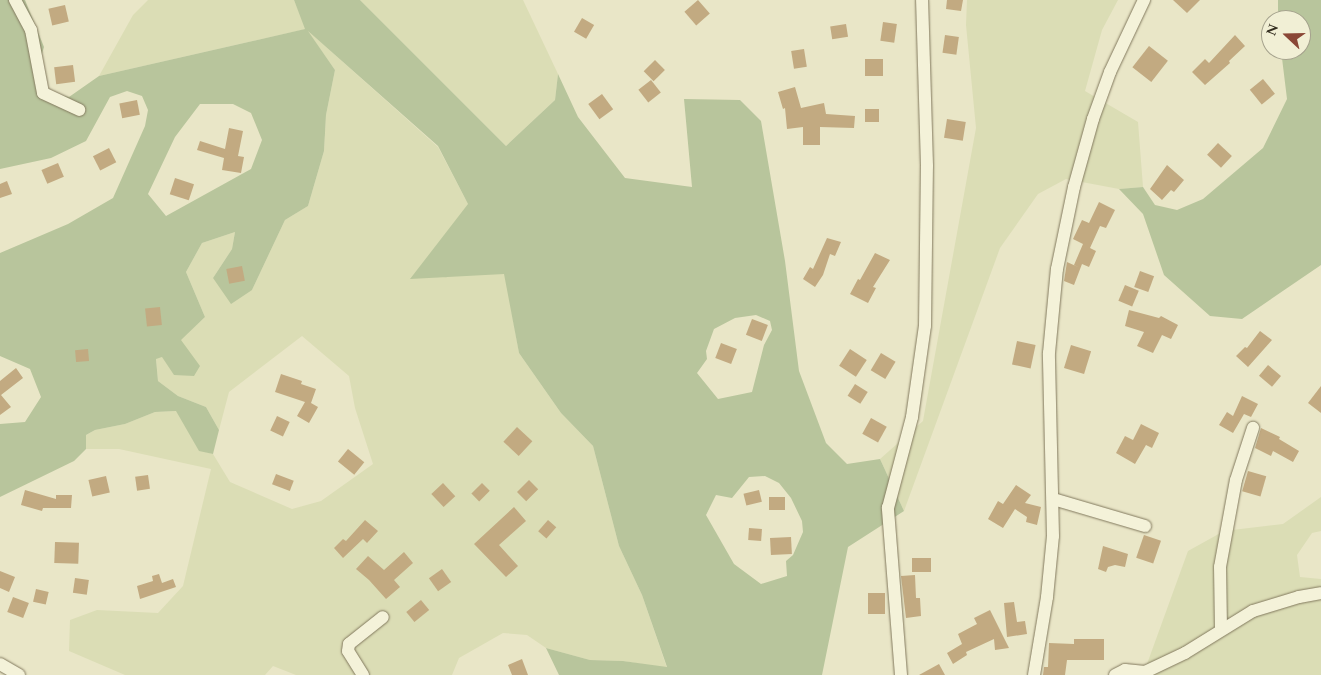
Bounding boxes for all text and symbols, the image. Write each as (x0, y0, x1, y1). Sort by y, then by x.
north arrow (1261, 10, 1311, 60)
text: N (1261, 21, 1284, 39)

